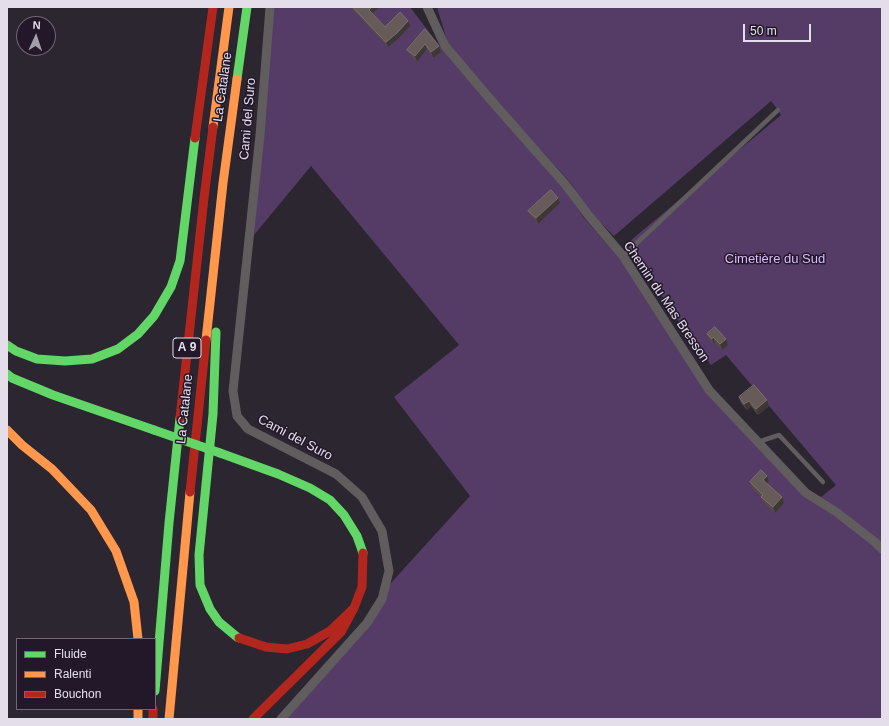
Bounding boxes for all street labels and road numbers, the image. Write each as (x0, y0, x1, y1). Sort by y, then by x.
street label: La Catalane (210, 51, 236, 123)
street label: Cami del Suro (237, 77, 259, 161)
street label: Chemin du Mas Bresson (620, 239, 712, 365)
road number: A 9 (173, 338, 201, 358)
street label: La Catalane (174, 373, 196, 445)
street label: Cami del Suro (255, 412, 335, 464)

